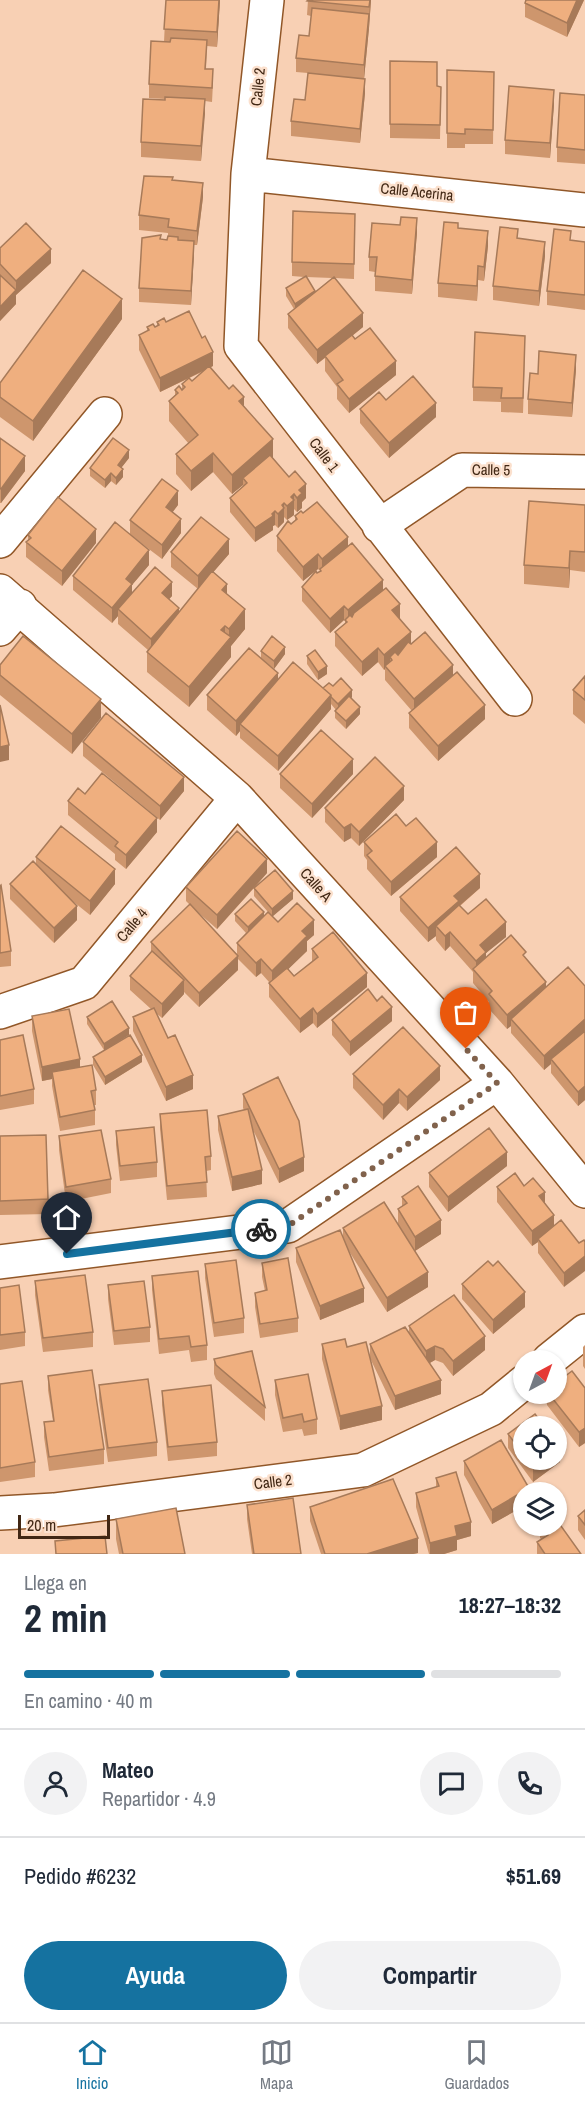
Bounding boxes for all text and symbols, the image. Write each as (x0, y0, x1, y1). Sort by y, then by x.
street label: Calle 2 (245, 67, 270, 107)
street label: Calle Acerina (380, 177, 455, 206)
street label: Calle 1 (304, 433, 344, 476)
street label: Calle 5 (472, 459, 510, 480)
street label: Calle A (296, 863, 338, 907)
street label: Calle 4 (111, 903, 152, 946)
pin (440, 987, 491, 1049)
icon: bag (449, 996, 482, 1029)
pin (41, 1192, 92, 1254)
courier (231, 1199, 291, 1259)
icon: home (50, 1201, 83, 1234)
icon: bike (245, 1213, 278, 1246)
north arrow (513, 1350, 567, 1404)
map controls (513, 1350, 567, 1536)
button: locate (513, 1416, 567, 1470)
street label: Calle 2 (253, 1469, 293, 1494)
button: layers (513, 1482, 567, 1536)
scale bar (18, 1512, 110, 1540)
text: 20 m (27, 1514, 56, 1536)
text: Llega en (24, 1569, 87, 1596)
text: 18:27–18:32 (459, 1590, 561, 1620)
text: 2 min (24, 1592, 108, 1644)
text: En camino · 40 m (24, 1687, 153, 1714)
button: person (24, 1752, 87, 1815)
button: chat (420, 1752, 483, 1815)
button: phone (498, 1752, 561, 1815)
text: Mateo (102, 1755, 154, 1785)
text: Repartidor · 4.9 (102, 1785, 216, 1812)
text: Pedido #6232 (24, 1861, 136, 1891)
text: $51.69 (506, 1861, 561, 1891)
button: Ayuda (24, 1941, 287, 2010)
button: Compartir (299, 1941, 561, 2010)
tab: Inicio (76, 2036, 109, 2094)
tab: Mapa (260, 2036, 293, 2094)
tab: Guardados (444, 2036, 509, 2094)

